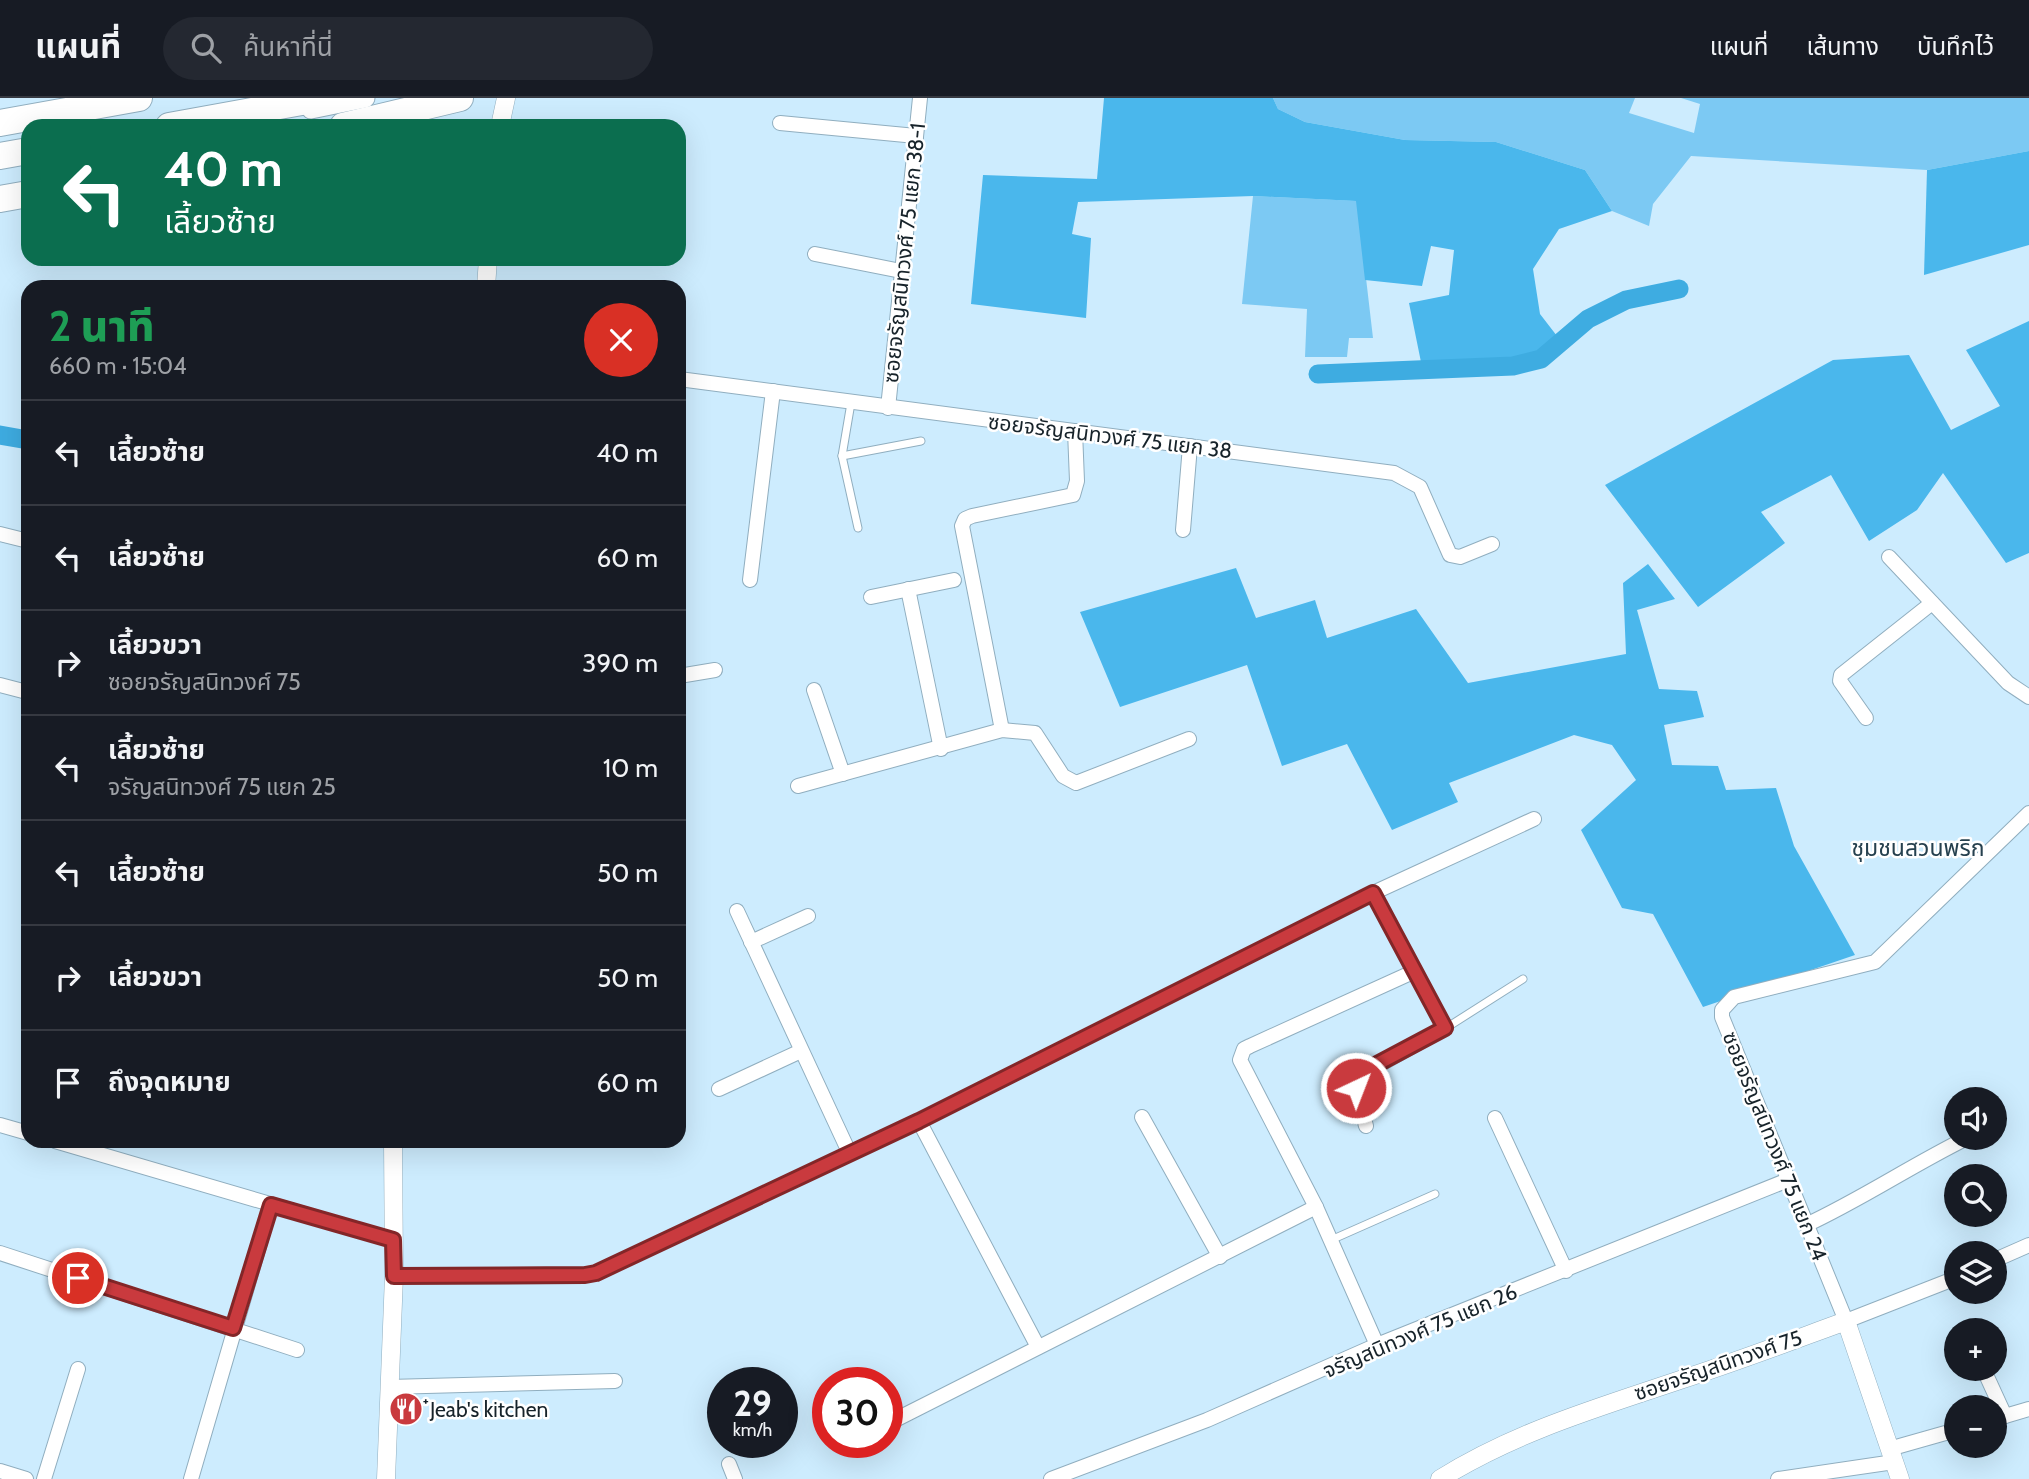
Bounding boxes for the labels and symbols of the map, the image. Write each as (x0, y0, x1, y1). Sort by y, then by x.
street label: ซอยจรัญสนิทวงศ์ 75 แยก 38-1 (878, 122, 930, 384)
street label: ซอยจรัญสนิทวงศ์ 75 แยก 38 (987, 409, 1233, 463)
district label: ชุมชนสวนพริก (1851, 834, 1985, 862)
street label: ซอยจรัญสนิทวงศ์ 75 แยก 24 (1718, 1028, 1832, 1264)
position arrow (1319, 1051, 1393, 1125)
pin (48, 1248, 108, 1308)
street label: จรัญสนิทวงศ์ 75 แยก 26 (1319, 1279, 1521, 1383)
street label: ซอยจรัญสนิทวงศ์ 75 (1631, 1325, 1805, 1405)
speed limit sign: 30 (812, 1367, 903, 1458)
restaurant icon: ๋Jeab's kitchen (387, 1390, 425, 1428)
place label: ๋Jeab's kitchen (423, 1397, 548, 1422)

